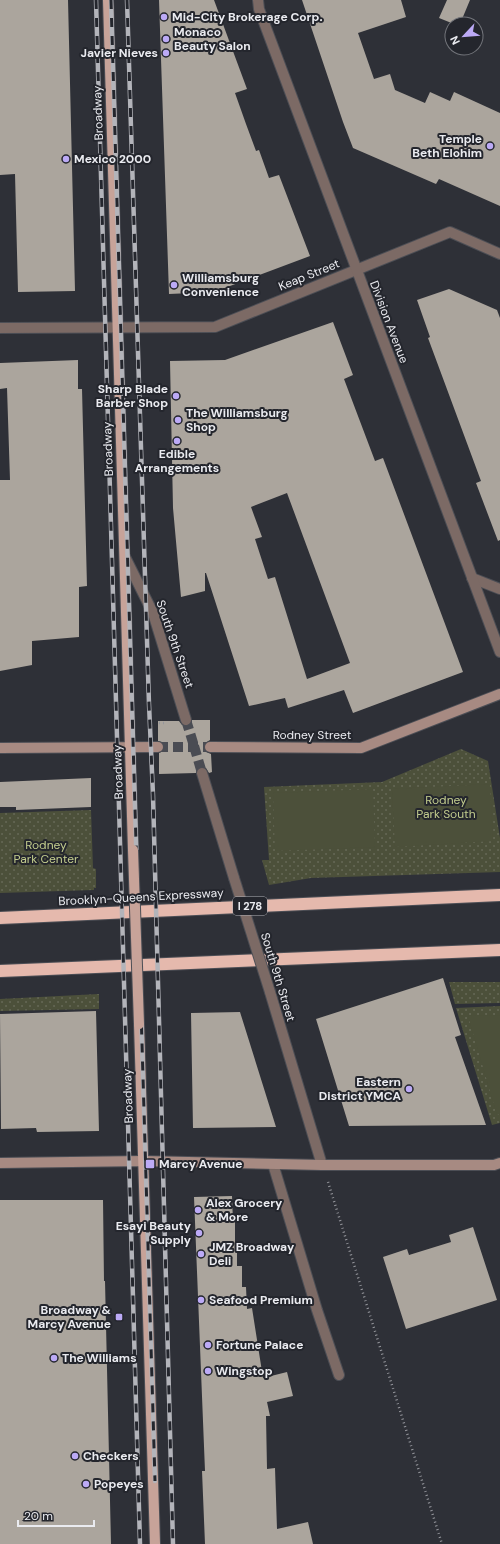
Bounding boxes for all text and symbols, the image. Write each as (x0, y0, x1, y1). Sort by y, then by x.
place label: Mid-City Brokerage Corp. (172, 9, 322, 25)
marker: Mid-City Brokerage Corp. (159, 12, 169, 22)
north arrow (444, 16, 484, 56)
place label: Monaco Beauty Salon (174, 24, 251, 54)
marker: Monaco Beauty Salon (161, 34, 171, 44)
text: N (447, 34, 463, 47)
place label: Javier Nieves (81, 45, 158, 61)
marker: Javier Nieves (161, 48, 171, 58)
street label: Broadway (89, 85, 107, 141)
place label: Temple Beth Elohim (412, 131, 482, 161)
marker: Temple Beth Elohim (485, 141, 495, 151)
place label: Mexico 2000 (74, 151, 151, 167)
marker: Mexico 2000 (61, 154, 71, 164)
street label: Keap Street (276, 255, 342, 295)
place label: Williamsburg Convenience (182, 270, 259, 300)
street label: Division Avenue (366, 278, 412, 366)
marker: Williamsburg Convenience (169, 280, 179, 290)
place label: Sharp Blade Barber Shop (96, 381, 168, 411)
marker: Sharp Blade Barber Shop (171, 391, 181, 401)
place label: The Williamsburg Shop (186, 405, 288, 435)
marker: The Williamsburg Shop (173, 415, 183, 425)
street label: Broadway (99, 421, 117, 477)
marker: Edible Arrangements (172, 436, 182, 446)
place label: Edible Arrangements (135, 446, 219, 476)
street label: South 9th Street (152, 598, 198, 690)
street label: Rodney Street (273, 727, 352, 743)
street label: Broadway (109, 744, 127, 800)
park label: Rodney Park South (416, 792, 476, 822)
park label: Rodney Park Center (14, 837, 79, 867)
street label: Brooklyn-Queens Expressway (58, 885, 224, 909)
road number: I 278 (233, 897, 267, 915)
street label: South 9th Street (257, 931, 299, 1024)
street label: Broadway (119, 1068, 137, 1124)
place label: Eastern District YMCA (319, 1074, 401, 1104)
marker: Eastern District YMCA (404, 1084, 414, 1094)
place label: Marcy Avenue (159, 1156, 242, 1172)
marker: Marcy Avenue (144, 1158, 156, 1170)
place label: Alex Grocery & More (206, 1195, 283, 1225)
marker: Alex Grocery & More (193, 1205, 203, 1215)
place label: Esayi Beauty Supply (116, 1218, 192, 1248)
marker: Esayi Beauty Supply (194, 1228, 204, 1238)
place label: JMZ Broadway Deli (209, 1239, 295, 1269)
marker: JMZ Broadway Deli (196, 1249, 206, 1259)
place label: Seafood Premium (209, 1292, 313, 1308)
marker: Seafood Premium (196, 1295, 206, 1305)
place label: Broadway & Marcy Avenue (28, 1302, 112, 1332)
marker: Broadway & Marcy Avenue (114, 1312, 124, 1322)
place label: Fortune Palace (216, 1337, 303, 1353)
marker: Fortune Palace (203, 1340, 213, 1350)
place label: The Williams (62, 1350, 137, 1366)
marker: The Williams (49, 1353, 59, 1363)
place label: Wingstop (216, 1363, 273, 1379)
marker: Wingstop (203, 1366, 213, 1376)
place label: Checkers (83, 1448, 139, 1464)
marker: Checkers (70, 1451, 80, 1461)
place label: Popeyes (94, 1476, 144, 1492)
marker: Popeyes (81, 1479, 91, 1489)
scale bar (18, 1502, 94, 1528)
text: 20 m (24, 1508, 53, 1524)

